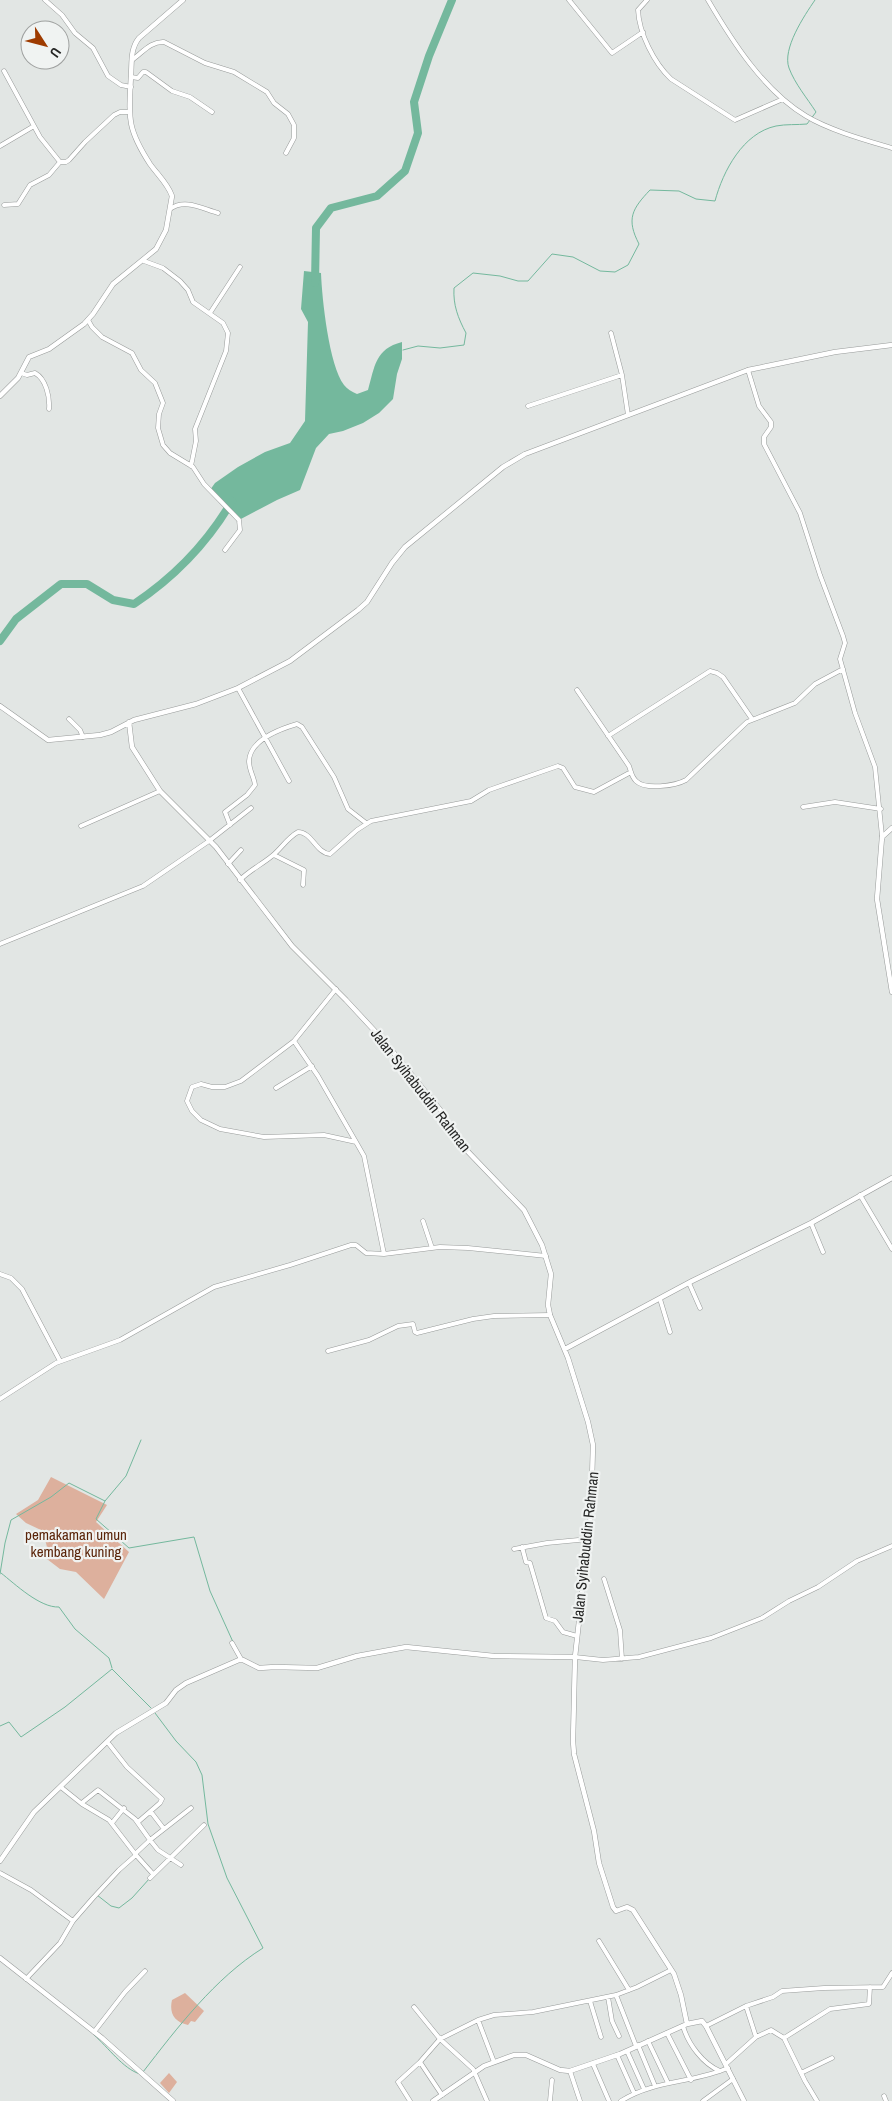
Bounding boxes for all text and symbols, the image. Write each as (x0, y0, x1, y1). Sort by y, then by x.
north arrow (20, 20, 70, 70)
text: U (46, 44, 65, 61)
street label: Jalan Syihabuddin Rahman (366, 1024, 476, 1156)
street label: Jalan Syihabuddin Rahman (567, 1470, 603, 1624)
park label: pemakaman umun kembang kuning (25, 1524, 127, 1562)

